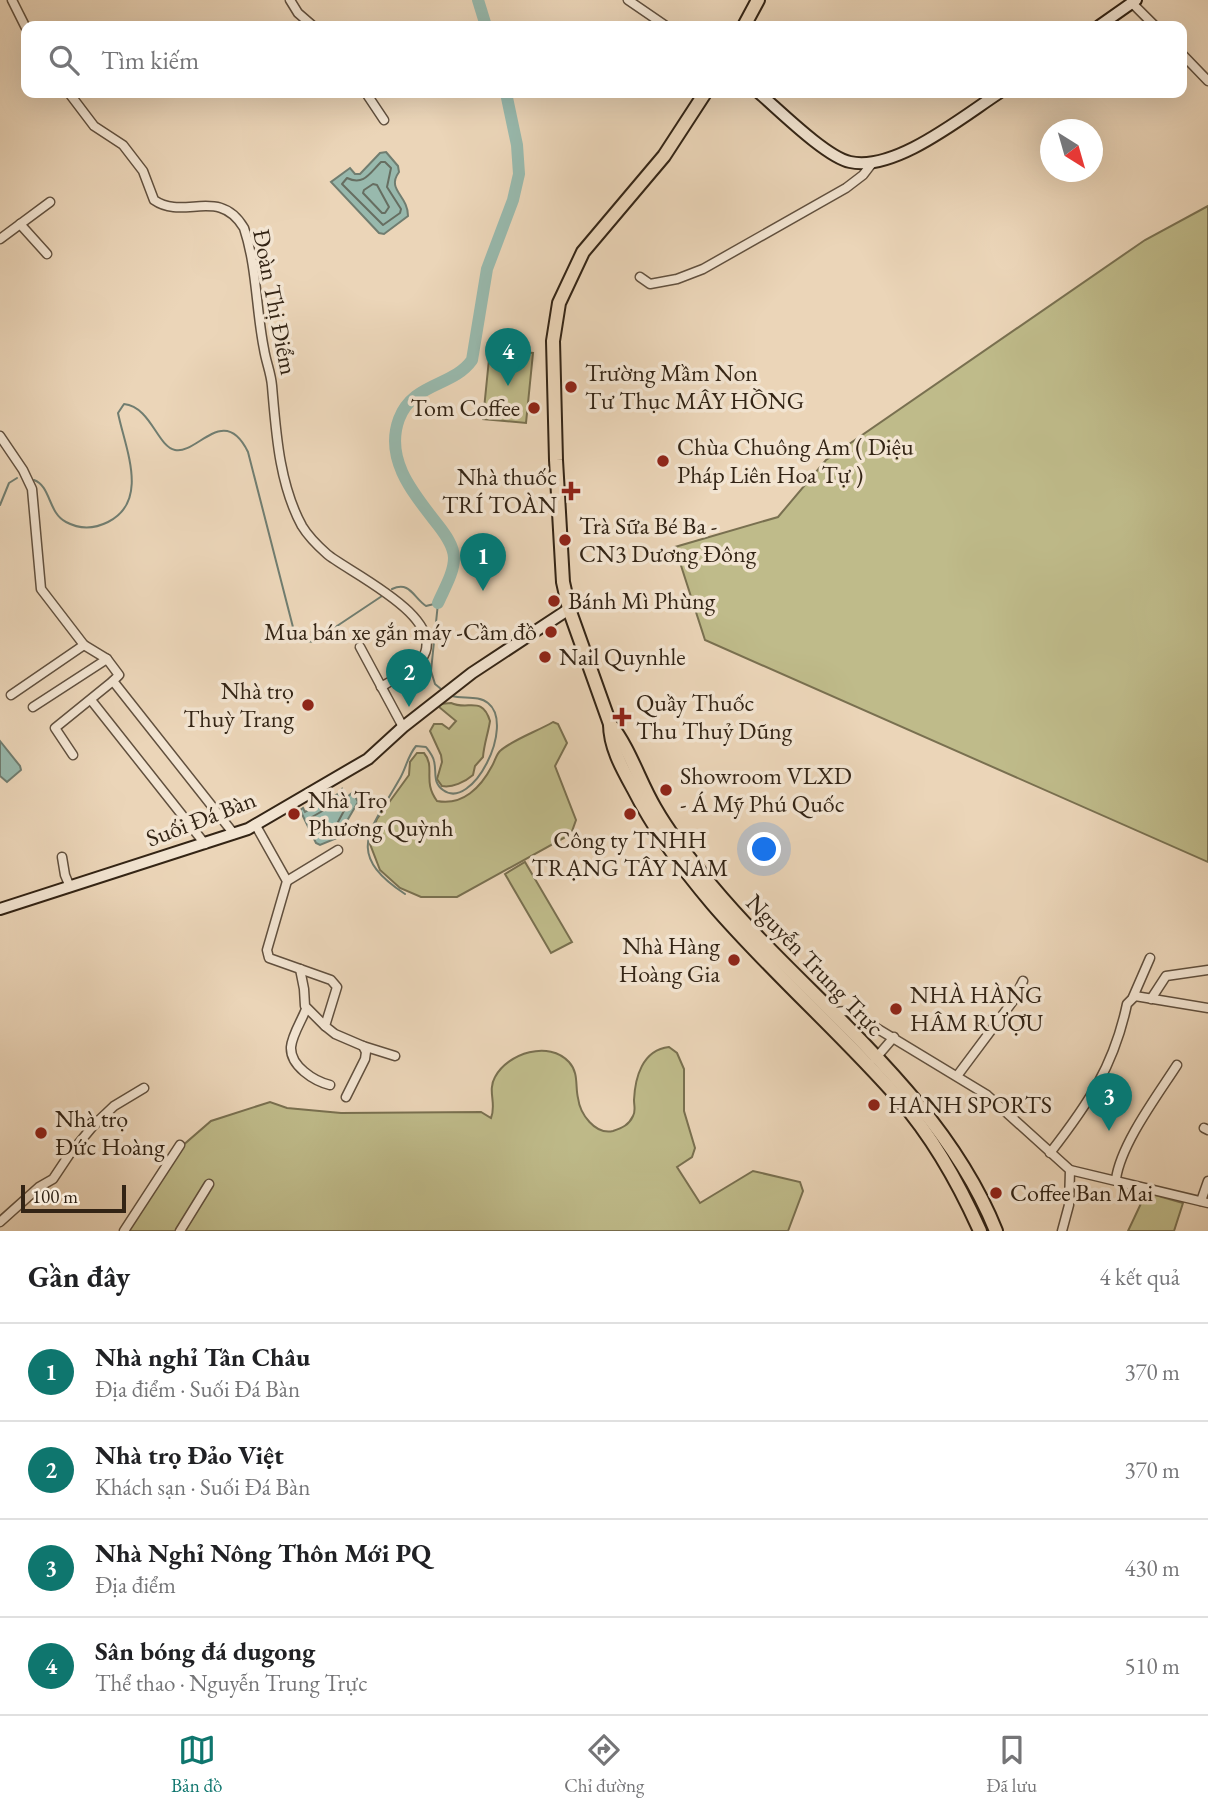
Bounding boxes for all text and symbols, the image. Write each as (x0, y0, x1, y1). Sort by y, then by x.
search box (21, 21, 1187, 98)
icon: search (45, 41, 83, 79)
text: Tìm kiếm (101, 43, 199, 77)
north arrow (1040, 119, 1103, 182)
street label: Đoàn Thị Điểm (246, 226, 305, 378)
pin: 4 (485, 328, 531, 386)
place label: Trường Mầm Non Tư Thục MÂY HỒNG (585, 357, 804, 416)
marker: Trường Mầm Non Tư Thục MÂY HỒNG (563, 379, 579, 395)
place label: Tom Coffee (410, 392, 520, 423)
marker: Tom Coffee (526, 400, 542, 416)
place label: Chùa Chuông Am ( Diệu Pháp Liên Hoa Tự ) (677, 431, 914, 490)
marker: Chùa Chuông Am ( Diệu Pháp Liên Hoa Tự ) (655, 453, 671, 469)
place label: Nhà thuốc TRÍ TOÀN (442, 461, 557, 520)
marker: Nhà thuốc TRÍ TOÀN (563, 483, 579, 499)
place label: Trà Sữa Bé Ba - CN3 Dương Đông (579, 510, 757, 569)
marker: Trà Sữa Bé Ba - CN3 Dương Đông (557, 532, 573, 548)
pin: 1 (460, 533, 506, 591)
place label: Bánh Mì Phùng (568, 585, 716, 616)
marker: Bánh Mì Phùng (546, 593, 562, 609)
place label: Mua bán xe gắn máy -Cầm đồ (264, 616, 537, 647)
marker: Mua bán xe gắn máy -Cầm đồ (543, 624, 559, 640)
place label: Nail Quynhle (559, 641, 686, 672)
pin: 2 (386, 649, 432, 707)
marker: Nail Quynhle (537, 649, 553, 665)
place label: Nhà trọ Thuỳ Trang (183, 675, 295, 734)
place label: Quầy Thuốc Thu Thuỷ Dũng (636, 687, 793, 746)
marker: Nhà trọ Thuỳ Trang (300, 697, 316, 713)
marker: Quầy Thuốc Thu Thuỷ Dũng (614, 709, 630, 725)
place label: Showroom VLXD - Á Mỹ Phú Quốc (680, 760, 852, 819)
marker: Showroom VLXD - Á Mỹ Phú Quốc (658, 782, 674, 798)
street label: Suối Đá Bàn (141, 783, 260, 854)
place label: Nhà Trọ Phương Quỳnh (308, 784, 454, 843)
marker: Nhà Trọ Phương Quỳnh (286, 806, 302, 822)
marker: Công ty TNHH TRẠNG TÂY NAM (622, 806, 638, 822)
place label: Công ty TNHH TRẠNG TÂY NAM (532, 824, 728, 883)
your location (747, 832, 781, 866)
street label: Nguyễn Trung Trực (740, 887, 891, 1042)
place label: Nhà Hàng Hoàng Gia (619, 930, 721, 989)
marker: Nhà Hàng Hoàng Gia (726, 952, 742, 968)
place label: NHÀ HÀNG HÂM RƯỢU (910, 979, 1044, 1038)
marker: NHÀ HÀNG HÂM RƯỢU (888, 1001, 904, 1017)
pin: 3 (1086, 1073, 1132, 1131)
place label: HANH SPORTS (888, 1089, 1052, 1120)
marker: HANH SPORTS (866, 1097, 882, 1113)
place label: Nhà trọ Đức Hoàng (55, 1103, 165, 1162)
marker: Nhà trọ Đức Hoàng (33, 1125, 49, 1141)
place label: Coffee Ban Mai (1010, 1177, 1153, 1208)
scale bar (21, 1182, 126, 1214)
text: 100 m (32, 1184, 78, 1209)
marker: Coffee Ban Mai (988, 1185, 1004, 1201)
text: Gần đây (28, 1257, 130, 1296)
text: 4 kết quả (1099, 1262, 1180, 1292)
text: Nhà nghỉ Tân Châu (95, 1340, 310, 1374)
text: 1 (45, 1357, 57, 1387)
text: 370 m (1124, 1357, 1180, 1387)
text: Địa điểm · Suối Đá Bàn (95, 1374, 300, 1404)
text: Nhà trọ Đảo Việt (95, 1438, 284, 1472)
text: 2 (45, 1455, 57, 1485)
text: 370 m (1124, 1455, 1180, 1485)
text: Khách sạn · Suối Đá Bàn (95, 1472, 310, 1502)
text: Nhà Nghỉ Nông Thôn Mới PQ (95, 1536, 431, 1570)
text: 3 (45, 1553, 57, 1583)
text: 430 m (1124, 1553, 1180, 1583)
text: Địa điểm (95, 1570, 176, 1600)
text: Sân bóng đá dugong (95, 1634, 315, 1668)
text: 4 (45, 1651, 57, 1681)
text: 510 m (1124, 1651, 1180, 1681)
text: Thể thao · Nguyễn Trung Trực (95, 1668, 368, 1698)
tab: Bản đồ (171, 1731, 223, 1798)
tab: Chỉ đường (564, 1731, 644, 1798)
tab: Đã lưu (986, 1731, 1037, 1798)

